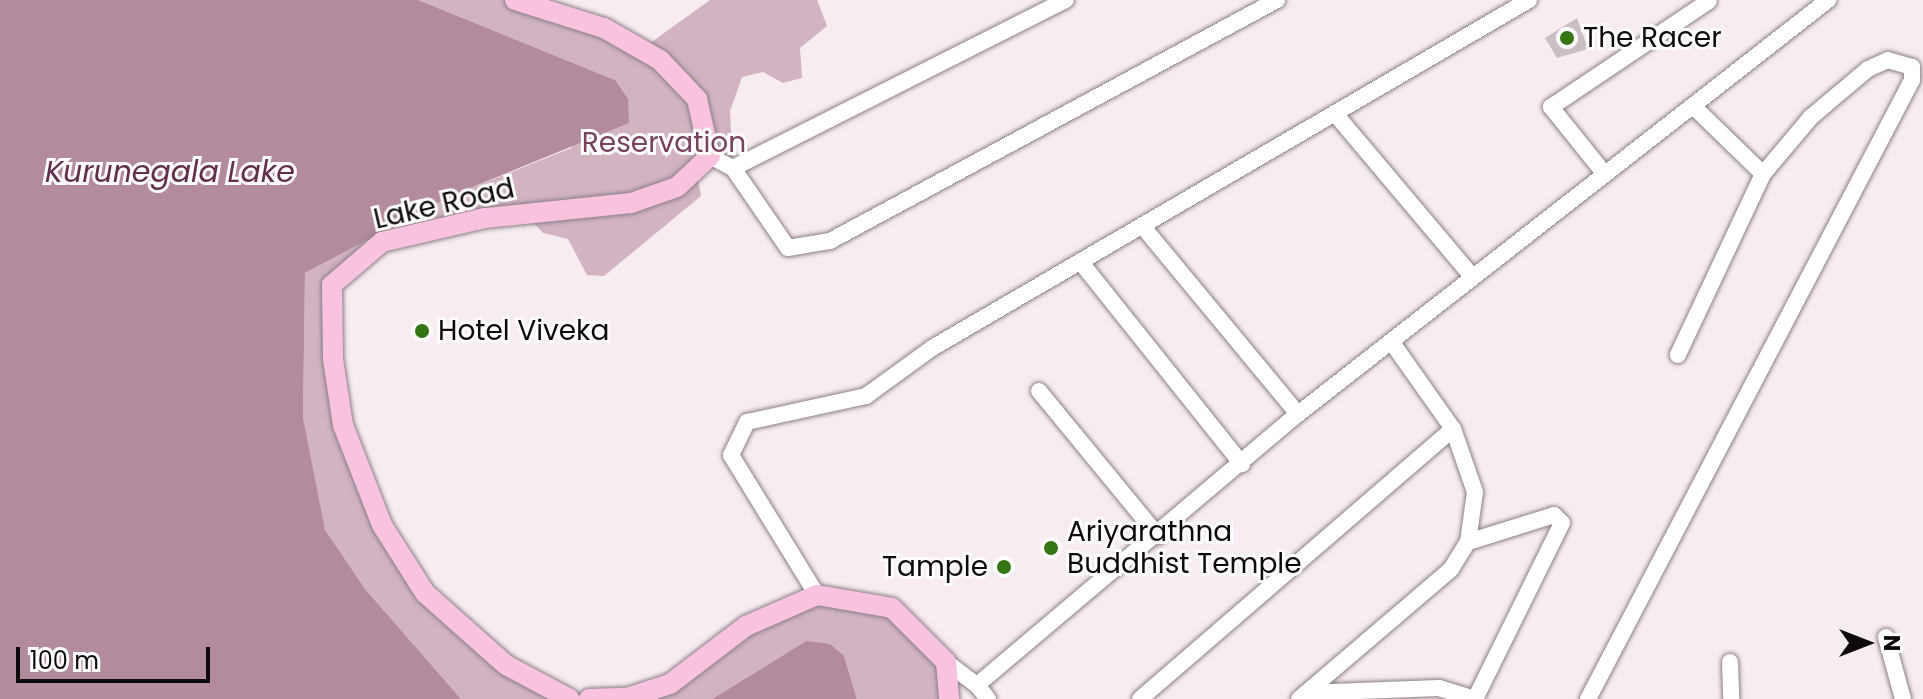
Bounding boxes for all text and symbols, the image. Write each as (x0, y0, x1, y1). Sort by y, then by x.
place label: The Racer (1583, 21, 1722, 55)
marker: The Racer (1558, 29, 1576, 47)
park label: Reservation (582, 126, 746, 160)
water label: Kurunegala Lake (45, 154, 295, 190)
street label: Lake Road (371, 172, 517, 236)
place label: Hotel Viveka (438, 314, 609, 348)
marker: Hotel Viveka (413, 322, 431, 340)
place label: Ariyarathna Buddhist Temple (1067, 515, 1302, 581)
marker: Ariyarathna Buddhist Temple (1042, 539, 1060, 557)
place label: Tample (882, 550, 988, 584)
marker: Tample (995, 558, 1013, 576)
north arrow (1827, 603, 1907, 683)
scale bar (20, 631, 214, 681)
text: N (1876, 635, 1907, 651)
text: 100 m (30, 644, 99, 677)

